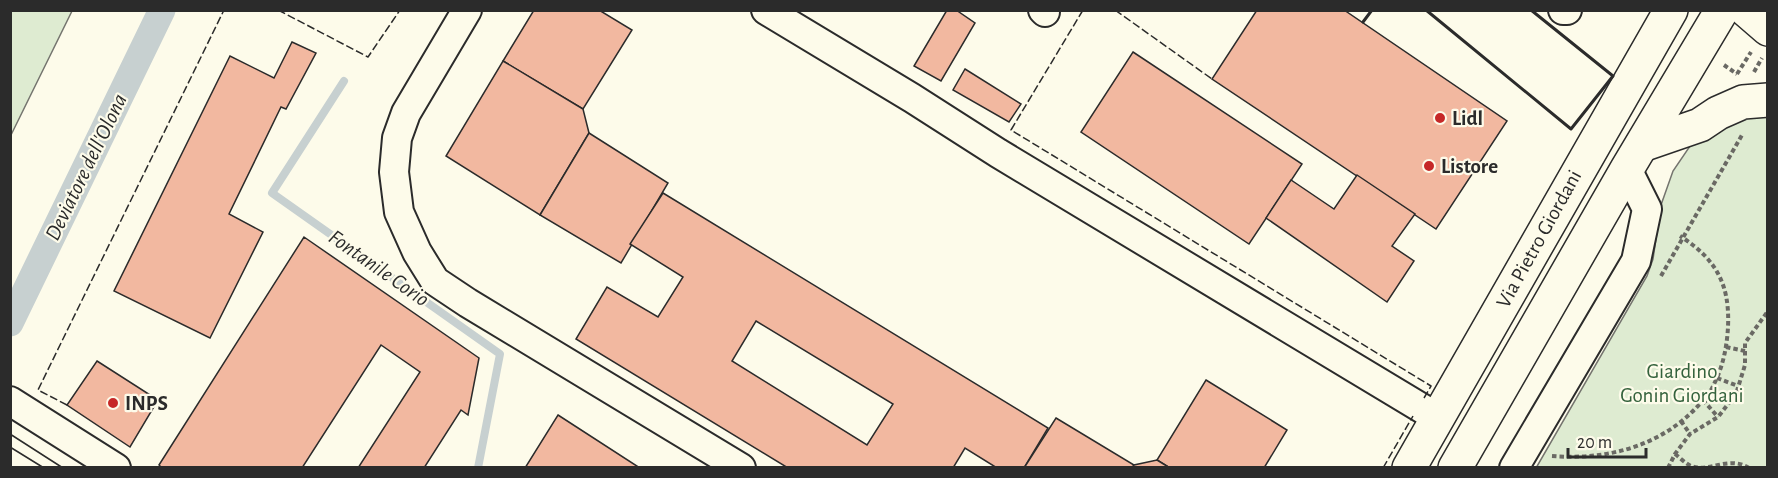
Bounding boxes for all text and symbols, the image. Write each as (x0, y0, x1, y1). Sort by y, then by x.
water label: Deviatore dell'Olona (41, 90, 131, 244)
place label: Lidl (1452, 108, 1483, 129)
marker: Lidl (1433, 111, 1447, 125)
place label: Listore (1441, 156, 1498, 177)
marker: Listore (1422, 159, 1436, 173)
street label: Via Pietro Giordani (1493, 167, 1585, 311)
water label: Fontanile Corio (325, 225, 433, 311)
park label: Giardino Gonin Giordani (1620, 361, 1744, 406)
place label: INPS (125, 393, 168, 414)
marker: INPS (106, 396, 120, 410)
scale bar (1568, 421, 1646, 459)
text: 20 m (1577, 434, 1612, 452)

